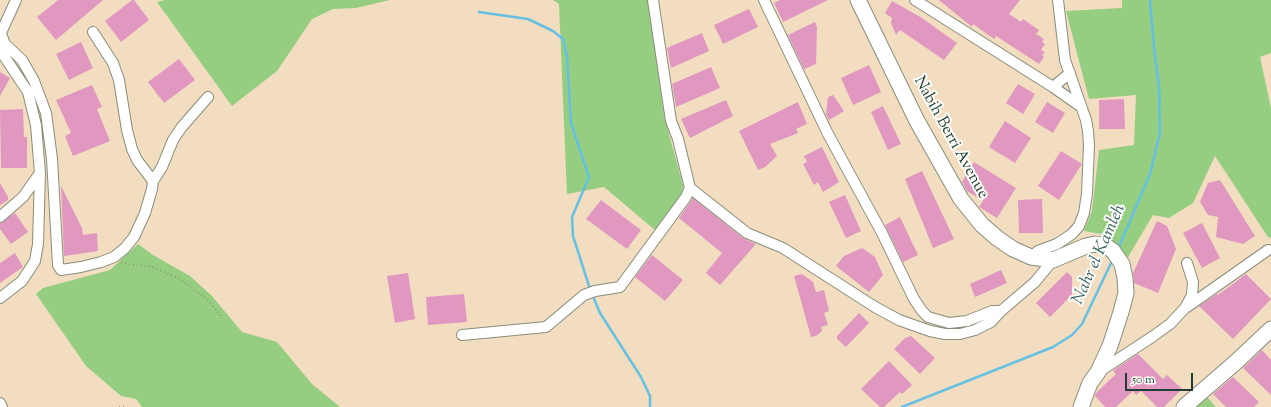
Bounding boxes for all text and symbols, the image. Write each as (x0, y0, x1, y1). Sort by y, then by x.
street label: Nabih Berri Avenue (908, 73, 992, 203)
water label: Nahr el Kamleh (1069, 202, 1131, 308)
scale bar (1127, 365, 1195, 391)
text: 50 m (1132, 371, 1155, 389)

